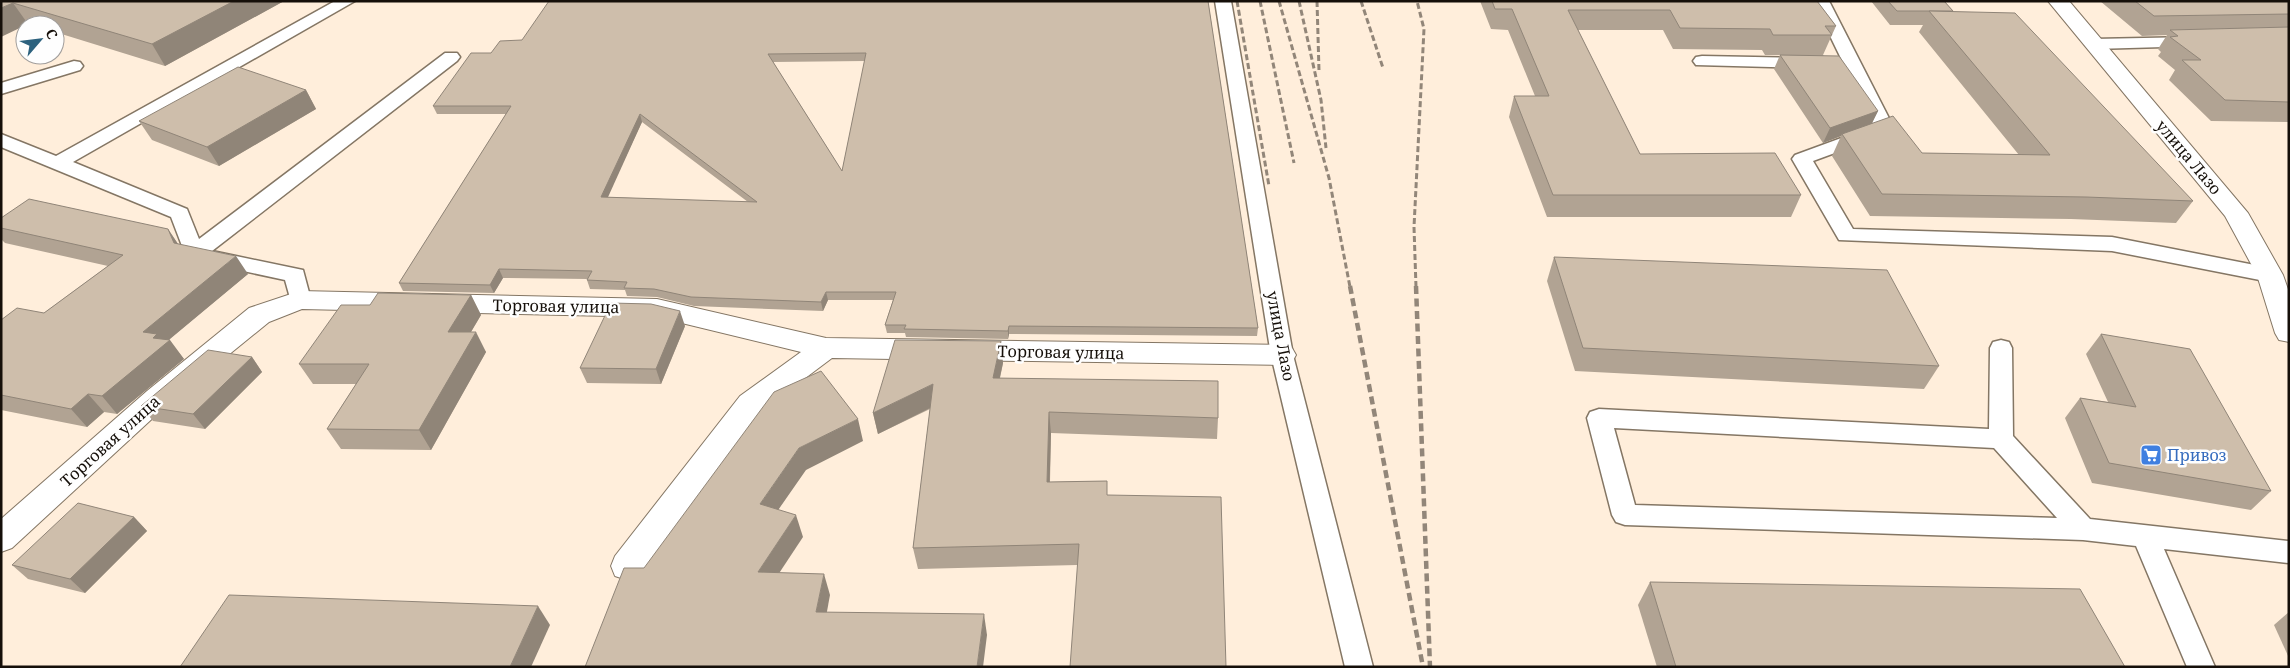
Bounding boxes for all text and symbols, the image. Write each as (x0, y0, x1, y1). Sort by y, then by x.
north arrow (15, 15, 65, 65)
text: С (41, 25, 62, 42)
street label: улица Лазо (2151, 115, 2227, 199)
street label: улица Лазо (1261, 289, 1301, 383)
street label: Торговая улица (492, 294, 620, 318)
street label: Торговая улица (997, 340, 1125, 364)
street label: Торговая улица (55, 390, 165, 492)
supermarket icon: Привоз (2139, 443, 2163, 467)
place label: Привоз (2167, 444, 2226, 466)

